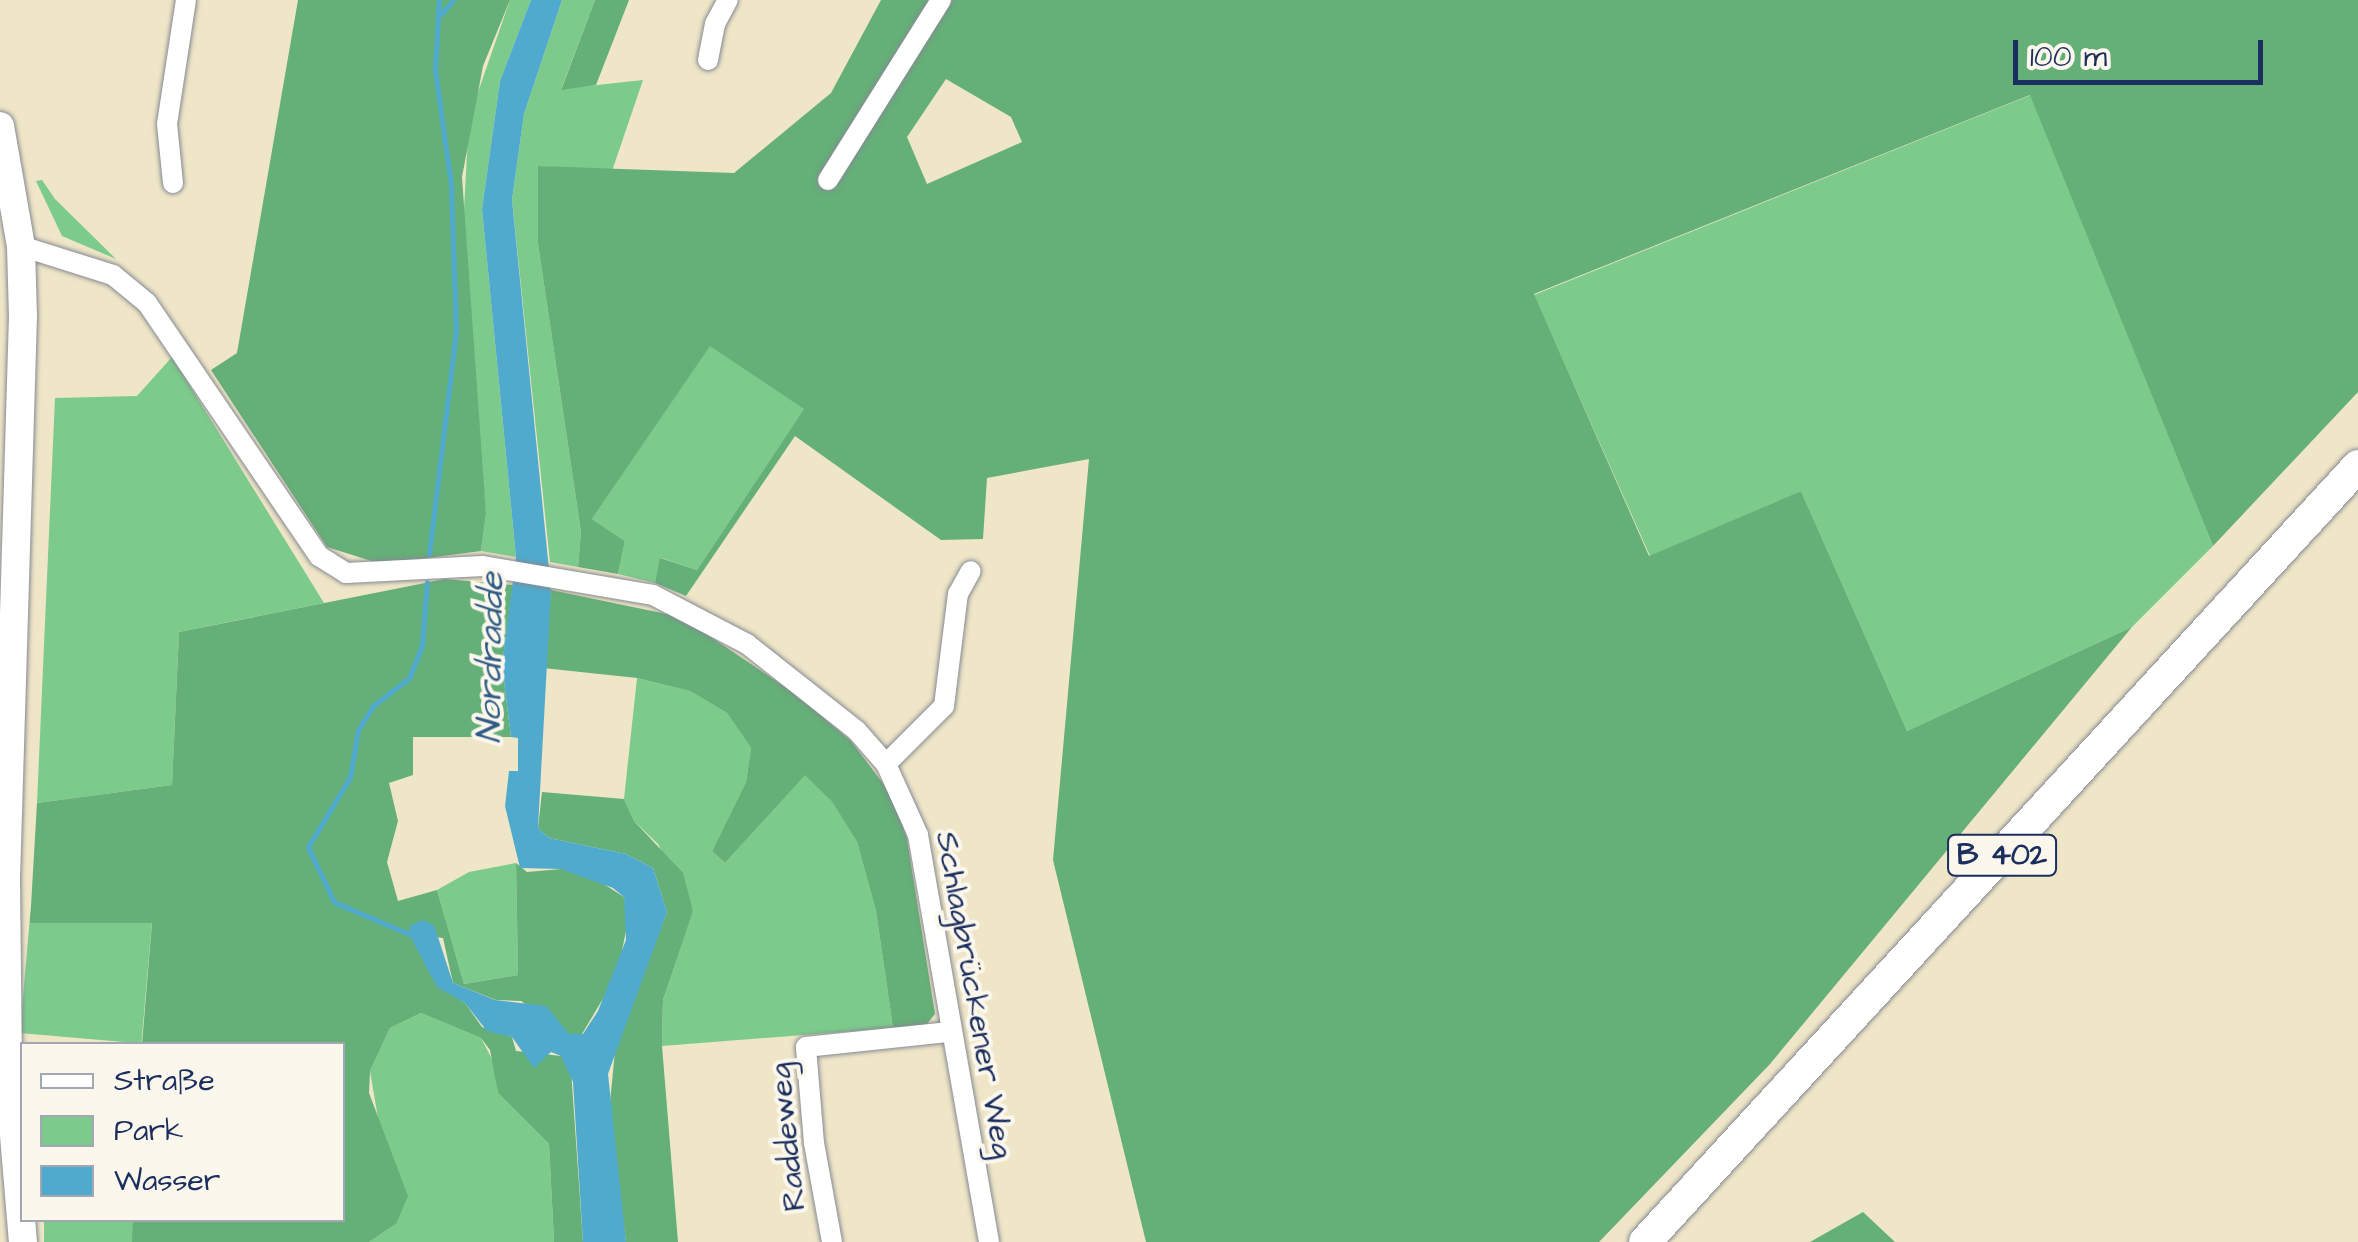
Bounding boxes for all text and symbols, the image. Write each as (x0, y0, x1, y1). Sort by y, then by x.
scale bar (2018, 20, 2268, 82)
text: 100 m (2030, 36, 2107, 78)
water label: Nordradde (469, 572, 513, 744)
street label: Schlagbrückener Weg (926, 829, 1022, 1161)
road number: B 402 (1947, 830, 2057, 880)
legend (20, 1042, 345, 1222)
text: Straße (114, 1060, 215, 1102)
street label: Raddeweg (761, 1061, 815, 1213)
text: Park (114, 1110, 183, 1152)
text: Wasser (114, 1160, 220, 1202)

